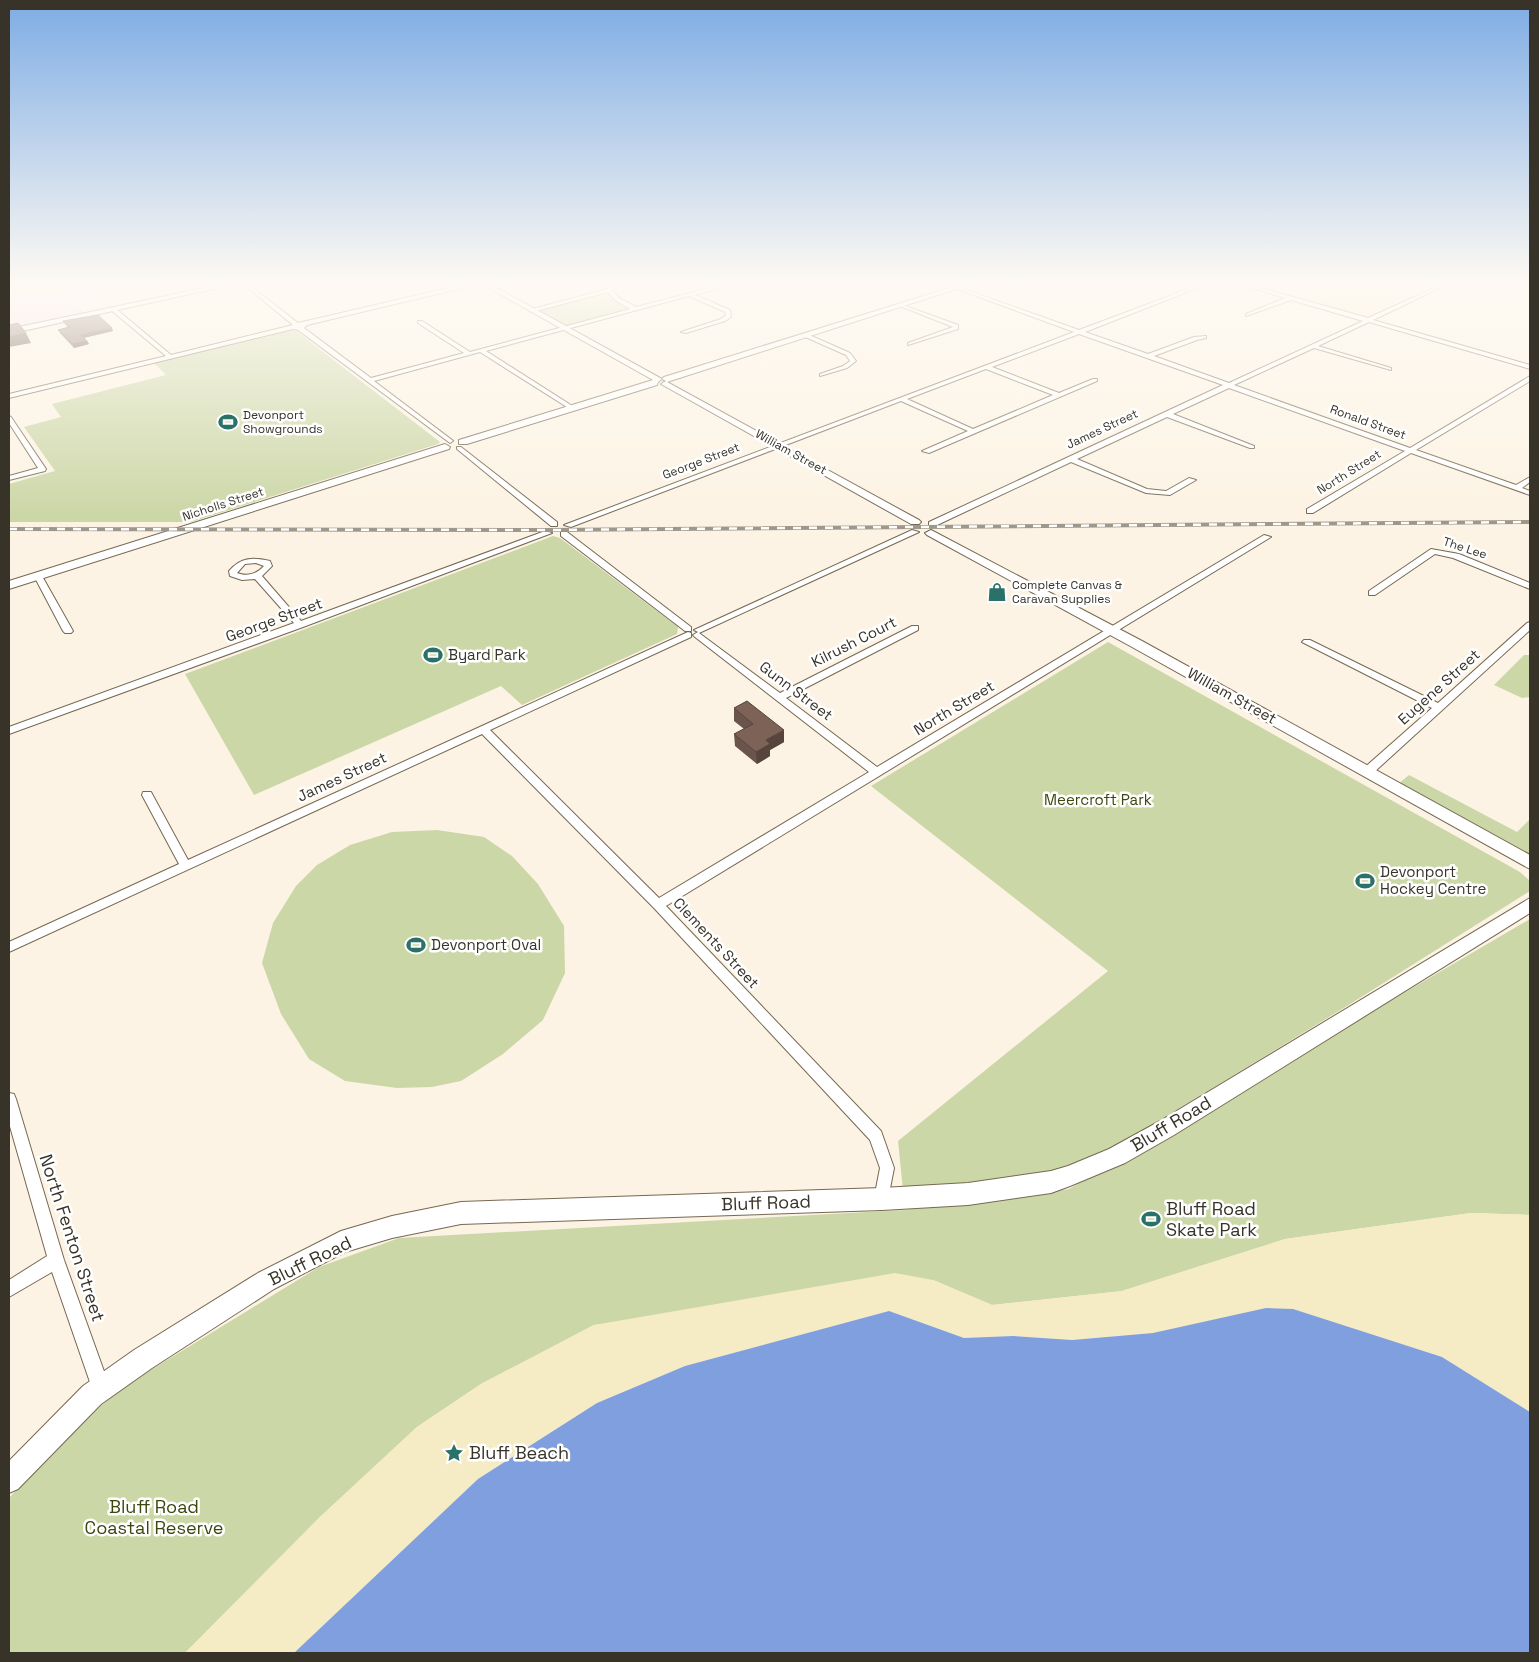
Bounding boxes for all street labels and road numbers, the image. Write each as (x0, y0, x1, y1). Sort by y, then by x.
street label: Ronald Street (1328, 401, 1408, 443)
street label: James Street (1064, 405, 1140, 453)
street label: William Street (752, 426, 830, 478)
street label: George Street (660, 439, 742, 483)
street label: North Street (1314, 446, 1384, 498)
street label: Nicholls Street (180, 483, 266, 525)
street label: The Lee (1441, 533, 1489, 563)
street label: George Street (223, 593, 325, 646)
street label: Kilrush Court (808, 612, 900, 671)
street label: Eugene Street (1394, 645, 1484, 728)
street label: Gunn Street (756, 657, 837, 724)
street label: William Street (1184, 663, 1280, 728)
street label: North Street (910, 676, 998, 739)
street label: James Street (294, 747, 390, 806)
street label: Clements Street (669, 893, 763, 992)
street label: Bluff Road (1126, 1091, 1215, 1157)
street label: North Fenton Street (35, 1151, 110, 1324)
street label: Bluff Road (721, 1189, 811, 1216)
street label: Bluff Road (264, 1231, 355, 1291)

